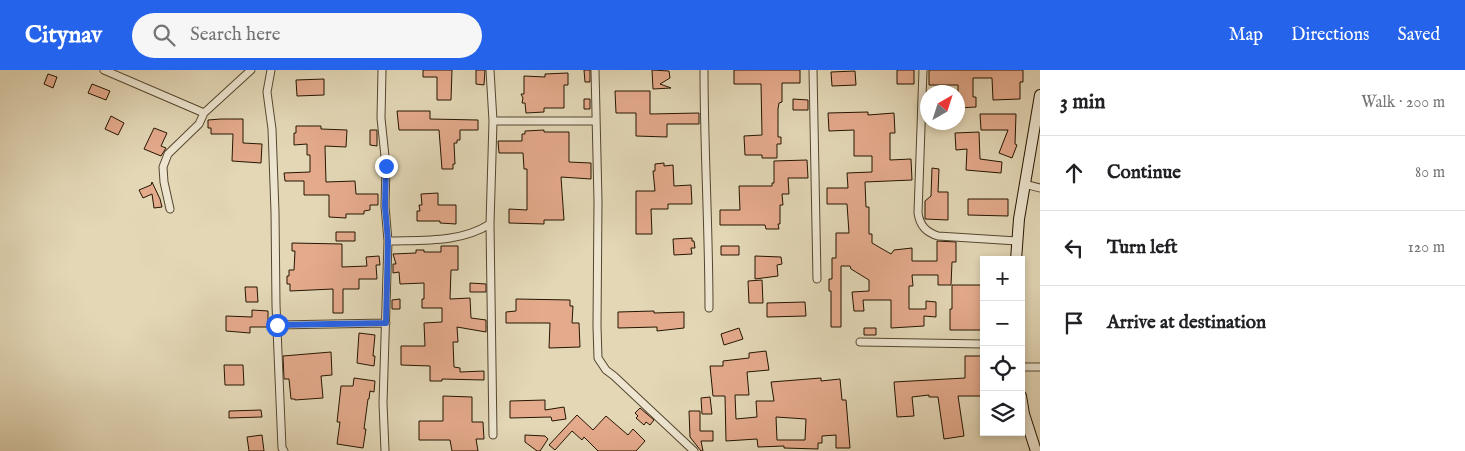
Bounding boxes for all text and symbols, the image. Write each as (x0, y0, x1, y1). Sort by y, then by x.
search box (132, 13, 482, 58)
text: Citynav (25, 20, 102, 51)
icon: search (150, 21, 178, 49)
text: Search here (190, 23, 281, 47)
text: Map (1229, 24, 1263, 47)
text: Directions (1291, 24, 1369, 47)
text: Saved (1397, 24, 1440, 47)
north arrow (920, 85, 965, 130)
text: 3 min (1060, 89, 1105, 116)
text: Walk · 200 m (1361, 93, 1445, 113)
route end (375, 155, 398, 178)
icon: ahead (1060, 159, 1088, 187)
text: Continue (1107, 161, 1181, 185)
text: 80 m (1415, 163, 1445, 183)
icon: left (1060, 234, 1088, 262)
text: Turn left (1107, 236, 1178, 260)
text: 120 m (1408, 238, 1445, 258)
map controls (980, 256, 1025, 436)
button: + (980, 256, 1025, 301)
button: − (980, 301, 1025, 346)
icon: arrive (1060, 309, 1088, 337)
text: Arrive at destination (1107, 311, 1266, 335)
route start (266, 314, 289, 337)
button: locate (980, 346, 1025, 391)
button: layers (980, 391, 1025, 436)

